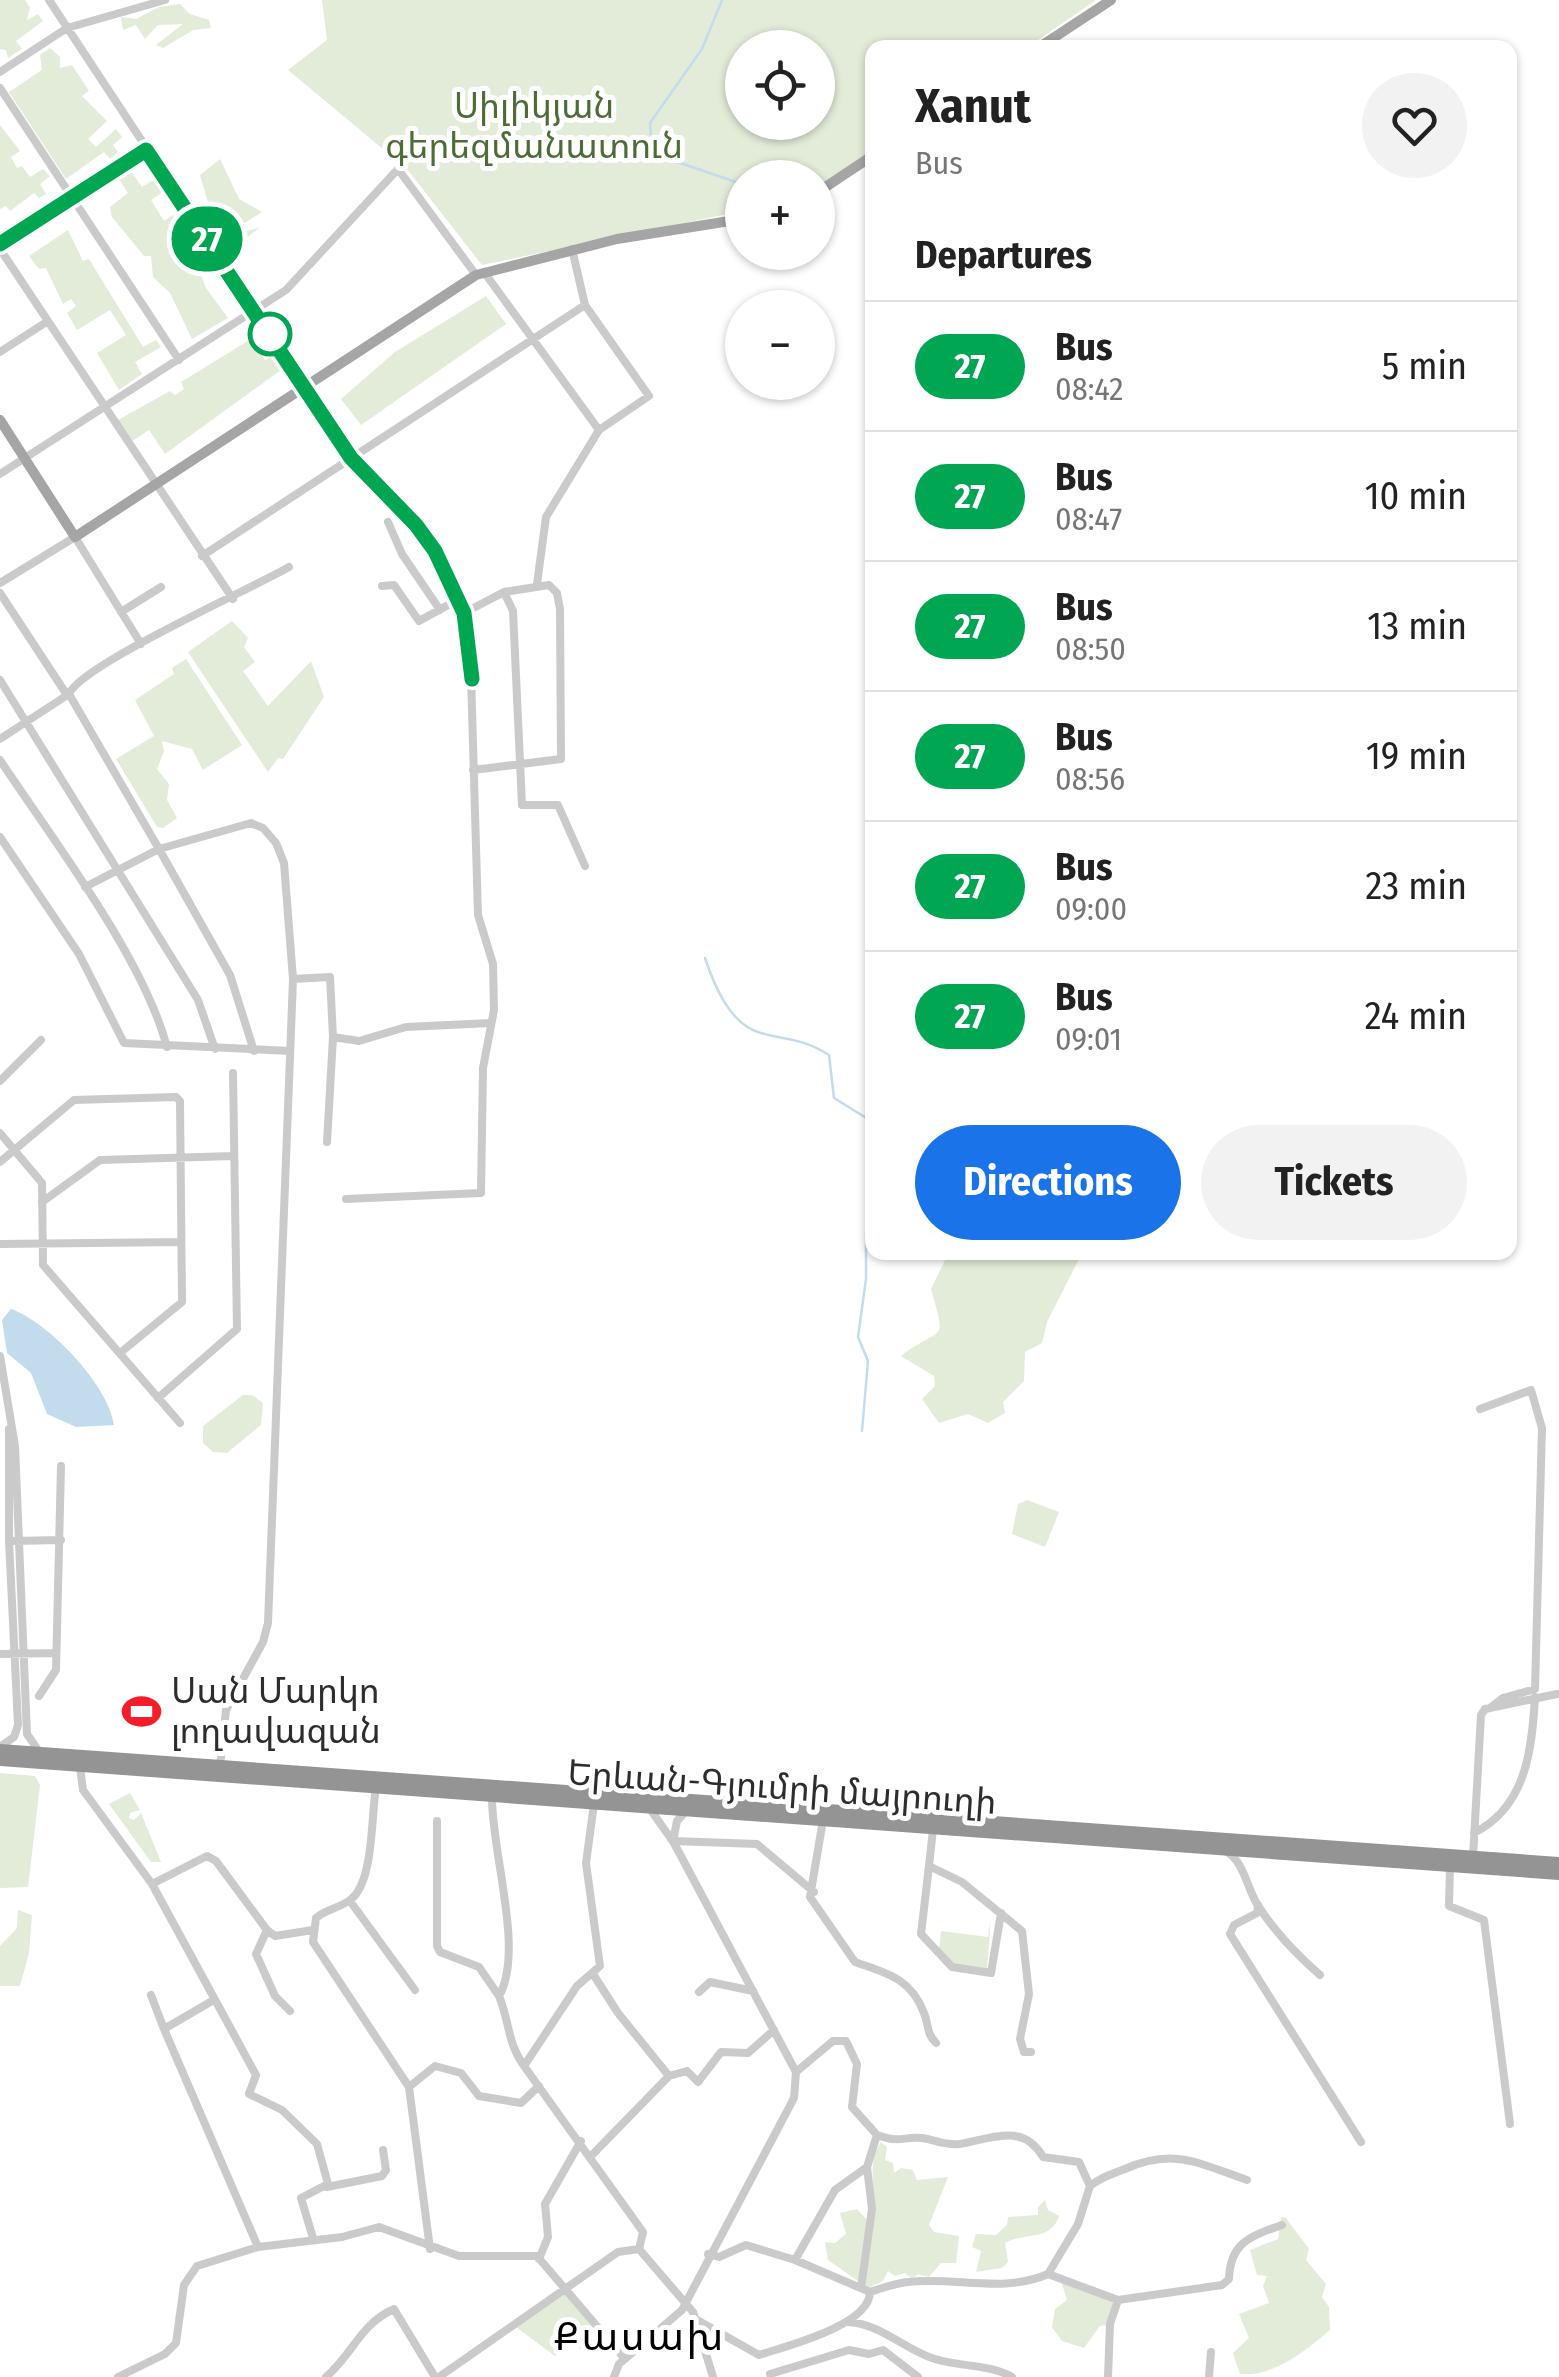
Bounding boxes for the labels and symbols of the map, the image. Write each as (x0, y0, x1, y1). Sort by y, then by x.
park label: Սիլիկյան գերեզմանատուն (385, 85, 683, 167)
line badge: 27 (162, 206, 252, 272)
unlabelled marker (249, 313, 291, 355)
place label: Սան Մարկո լողավազան (171, 1670, 381, 1752)
sports icon: Սան Մարկո լողավազան (120, 1690, 162, 1732)
street label: Երևան-Գյումրի մայրուղի (566, 1751, 998, 1823)
district label: Քասախ (554, 2313, 726, 2361)

